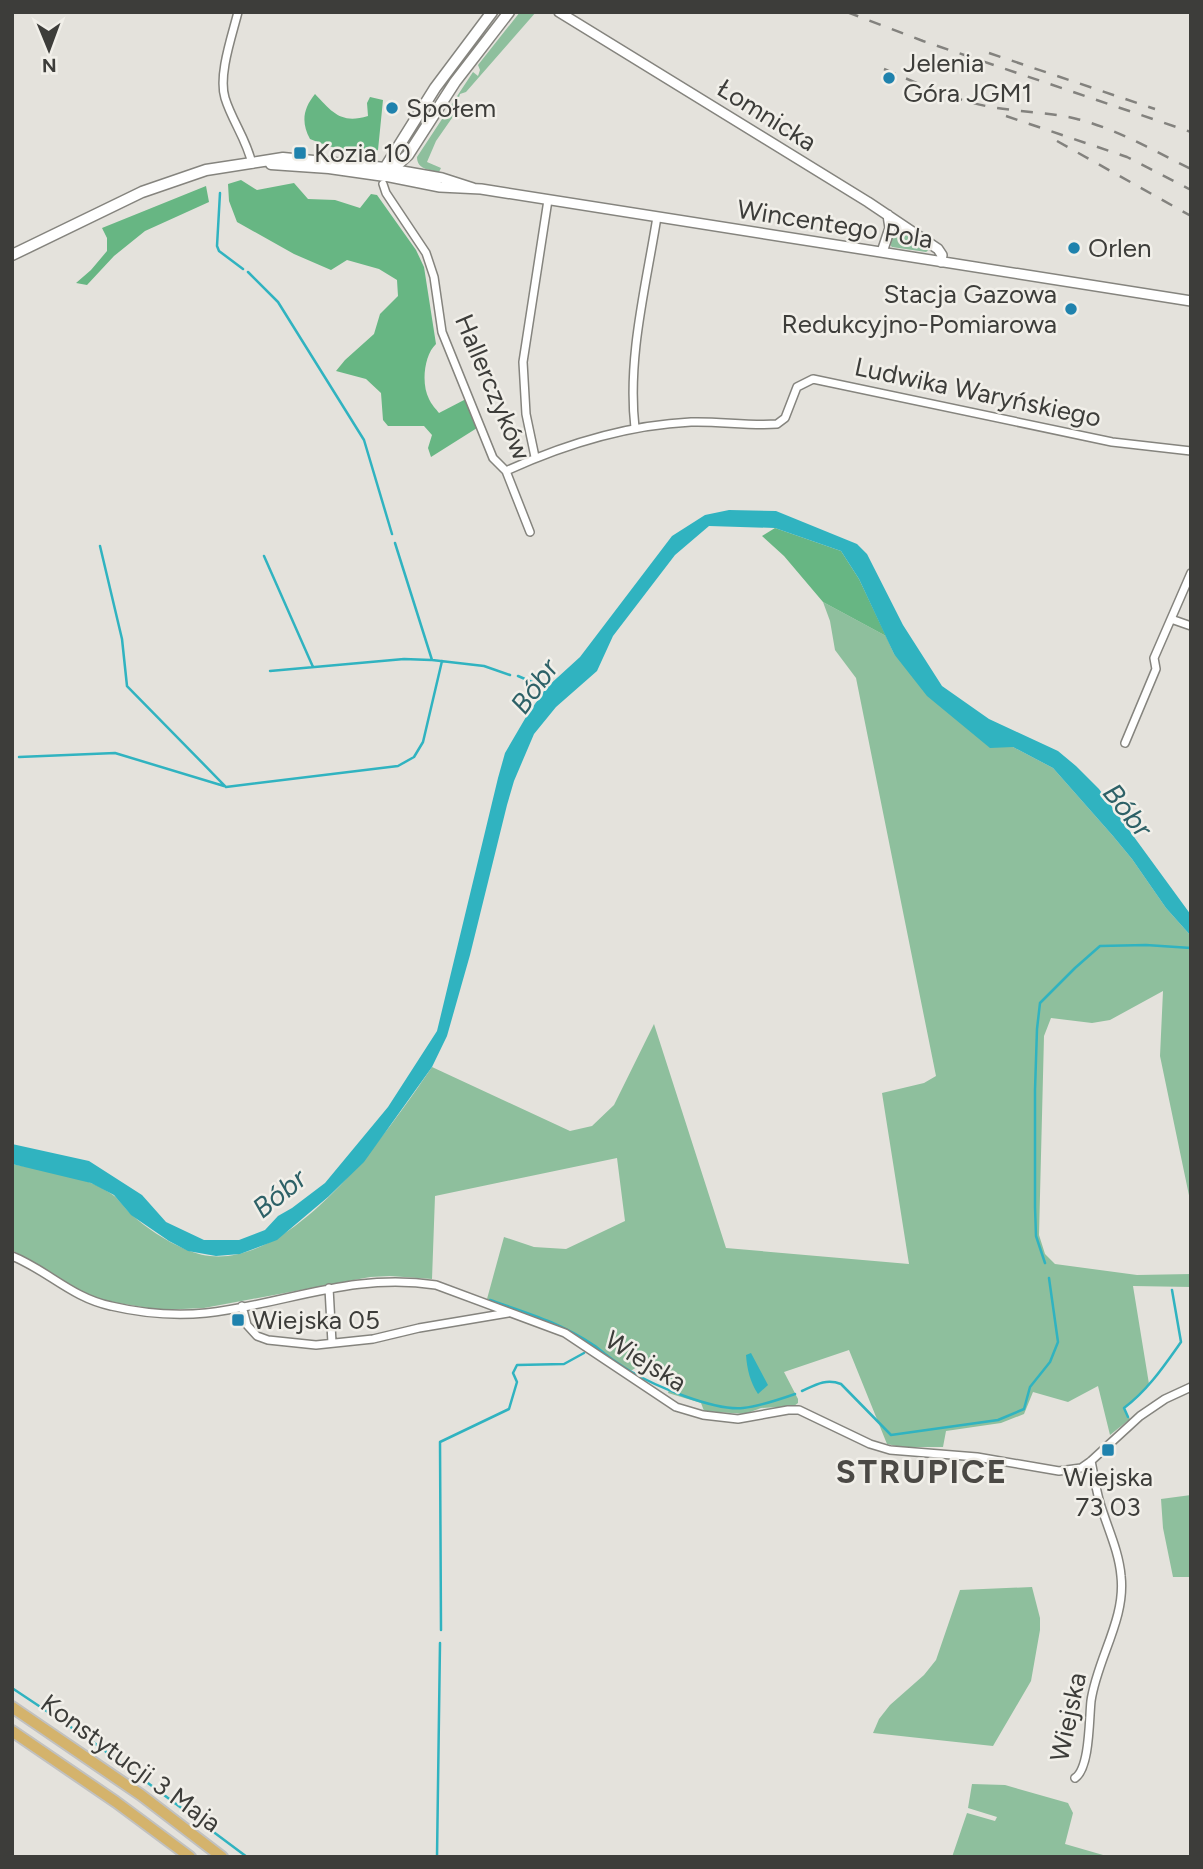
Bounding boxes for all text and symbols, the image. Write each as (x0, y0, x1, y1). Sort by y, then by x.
north arrow (14, 14, 84, 84)
place label: Jelenia Góra JGM1 (903, 47, 1032, 109)
text: N (42, 54, 57, 77)
marker: Jelenia Góra JGM1 (881, 70, 897, 86)
street label: Łomnicka (711, 72, 823, 158)
place label: Społem (406, 92, 496, 124)
marker: Społem (384, 100, 400, 116)
place label: Kozia 10 (314, 137, 411, 169)
marker: Kozia 10 (292, 145, 308, 161)
street label: Wincentego Pola (735, 193, 935, 255)
place label: Orlen (1088, 232, 1151, 264)
marker: Orlen (1066, 240, 1082, 256)
place label: Stacja Gazowa Redukcyjno-Pomiarowa (781, 278, 1057, 340)
marker: Stacja Gazowa Redukcyjno-Pomiarowa (1063, 301, 1079, 317)
street label: Hallerczyków (448, 309, 538, 465)
street label: Ludwika Waryńskiego (852, 350, 1104, 434)
water label: Bóbr (503, 651, 566, 720)
water label: Bóbr (1096, 776, 1161, 845)
water label: Bóbr (245, 1160, 314, 1225)
place label: Wiejska 05 (252, 1304, 380, 1336)
marker: Wiejska 05 (230, 1312, 246, 1328)
street label: Wiejska (599, 1324, 693, 1398)
marker: Wiejska 73 03 (1100, 1442, 1116, 1458)
district label: STRUPICE (836, 1452, 1008, 1491)
place label: Wiejska 73 03 (1063, 1461, 1153, 1523)
street label: Wiejska (1043, 1670, 1093, 1764)
street label: Konstytucji 3 Maja (35, 1687, 227, 1839)

